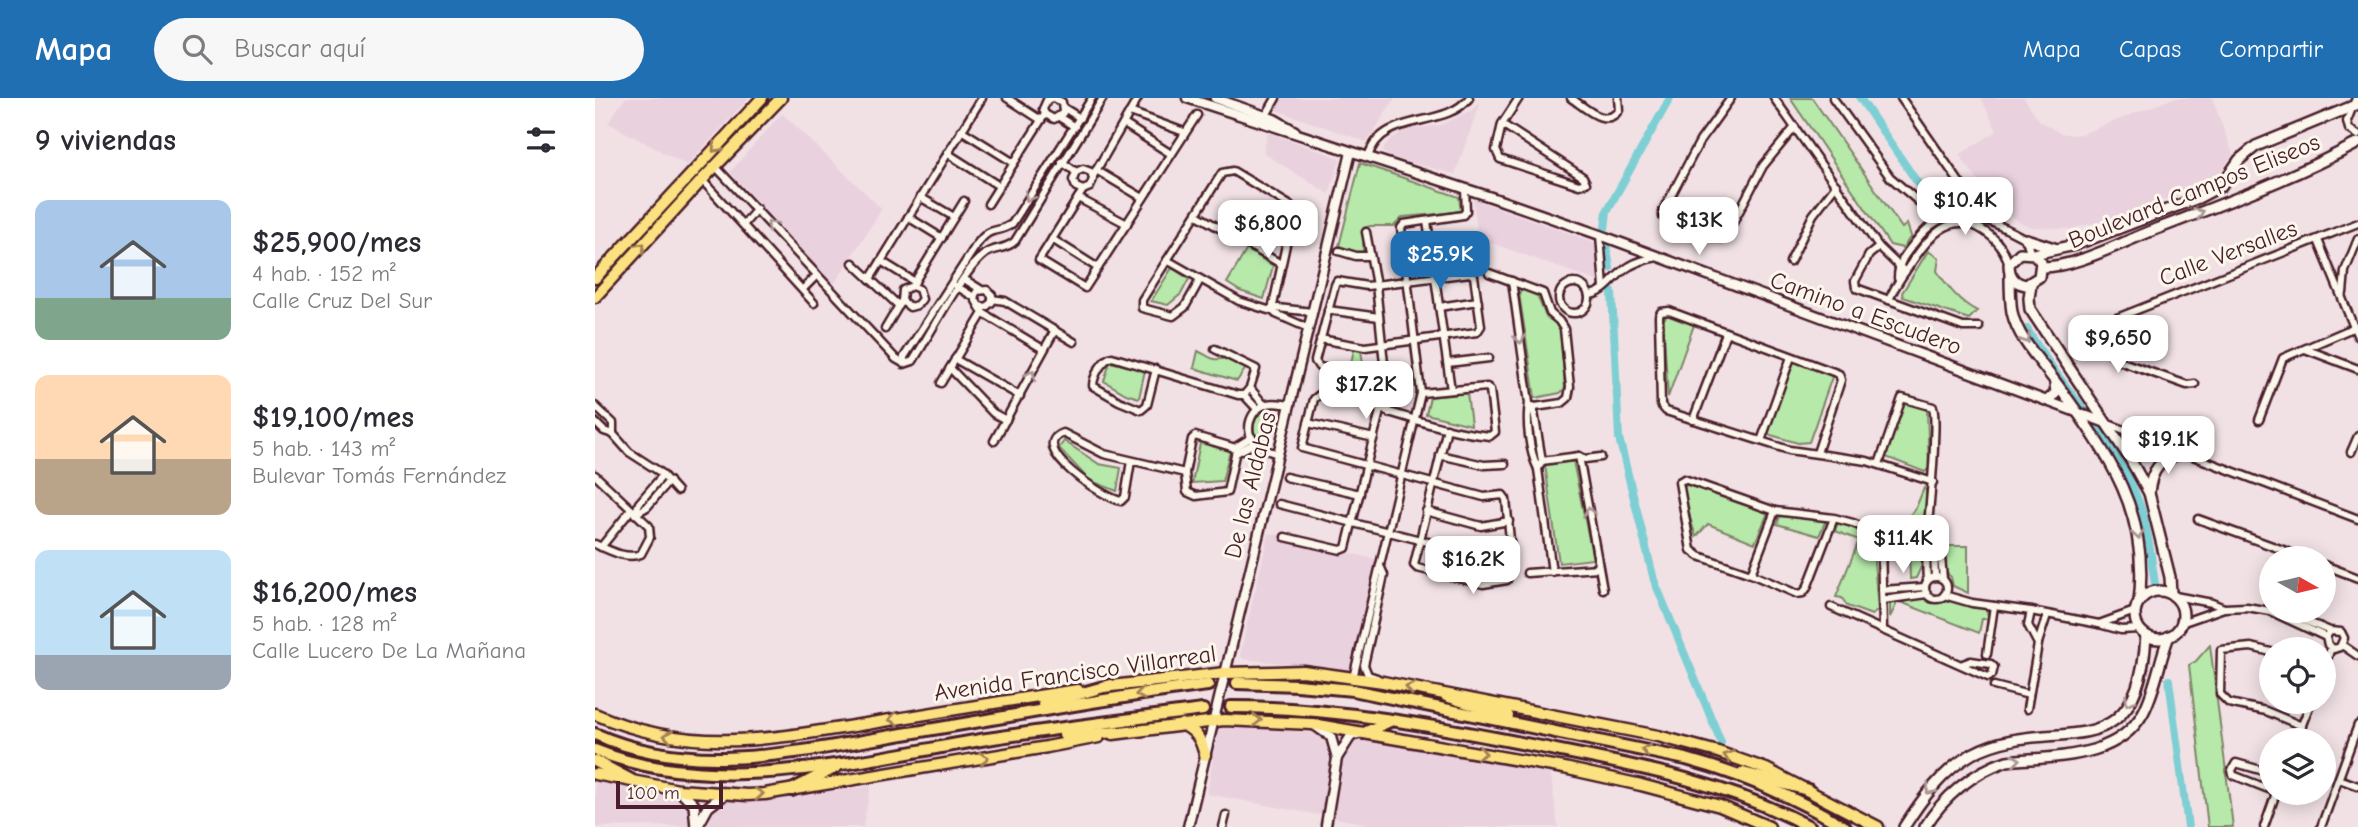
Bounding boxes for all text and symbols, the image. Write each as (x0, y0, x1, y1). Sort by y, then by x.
search box (154, 18, 644, 81)
text: Mapa (35, 30, 112, 68)
icon: search (178, 30, 216, 68)
text: Buscar aquí (234, 34, 365, 64)
text: Mapa (2023, 35, 2081, 63)
text: Capas (2119, 35, 2181, 63)
text: Compartir (2219, 35, 2323, 63)
icon: filters (522, 121, 560, 159)
text: 9 viviendas (35, 123, 176, 158)
street label: Boulevard Campos Eliseos (2064, 128, 2324, 254)
one-way arrow (711, 140, 724, 153)
pin: $10.4K (1908, 178, 2022, 237)
text: $10.4K (1933, 186, 1997, 213)
one-way arrow (1025, 189, 1037, 202)
pin: $13K (1658, 198, 1740, 257)
pin: $6,800 (1211, 200, 1325, 260)
text: $13K (1675, 206, 1723, 233)
one-way arrow (2192, 208, 2204, 222)
text: $6,800 (1234, 209, 1302, 236)
street label: Calle Versalles (2155, 214, 2301, 292)
one-way arrow (767, 220, 780, 233)
text: $25,900/mes (252, 225, 421, 260)
icon: home (91, 228, 175, 312)
pin: $25.9K (1383, 232, 1497, 291)
text: $25.9K (1407, 240, 1473, 267)
one-way arrow (633, 242, 645, 255)
text: 4 hab. · 152 m² (252, 260, 396, 287)
street label: Camino a Escudero (1767, 265, 1965, 361)
text: Calle Cruz Del Sur (252, 287, 432, 314)
pin: $9,650 (2061, 316, 2175, 375)
text: $9,650 (2084, 324, 2152, 351)
one-way arrow (2017, 331, 2030, 344)
one-way arrow (1512, 333, 1527, 345)
pin: $17.2K (1309, 362, 1423, 421)
one-way arrow (1022, 370, 1036, 382)
text: $17.2K (1335, 370, 1397, 397)
text: $19,100/mes (252, 400, 414, 435)
icon: home (91, 403, 175, 487)
street label: De las Aldabas (1218, 409, 1282, 561)
pin: $19.1K (2111, 416, 2225, 476)
text: $19.1K (2137, 425, 2199, 452)
text: 5 hab. · 143 m² (252, 435, 395, 462)
text: Bulevar Tomás Fernández (252, 462, 506, 489)
one-way arrow (1582, 506, 1597, 518)
pin: $11.4K (1846, 516, 1960, 575)
text: $11.4K (1873, 524, 1933, 551)
one-way arrow (2130, 529, 2145, 541)
pin: $16.2K (1416, 536, 1530, 596)
text: $16.2K (1441, 545, 1505, 572)
north arrow (2259, 546, 2336, 623)
map controls (2259, 546, 2336, 805)
text: $16,200/mes (252, 575, 417, 610)
icon: home (91, 578, 175, 662)
text: 5 hab. · 128 m² (252, 610, 396, 637)
text: Calle Lucero De La Mañana (252, 637, 526, 664)
button: locate (2259, 637, 2336, 714)
street label: Avenida Francisco Villarreal (932, 639, 1218, 707)
one-way arrow (1404, 682, 1416, 697)
one-way arrow (1135, 686, 1146, 701)
one-way arrow (2125, 693, 2138, 706)
one-way arrow (887, 711, 899, 726)
one-way arrow (1252, 712, 1263, 728)
button: layers (2259, 728, 2336, 805)
one-way arrow (662, 729, 674, 744)
one-way arrow (1640, 743, 1652, 758)
one-way arrow (1476, 745, 1488, 760)
one-way arrow (1722, 750, 1735, 764)
one-way arrow (978, 751, 990, 766)
one-way arrow (2010, 753, 2022, 768)
scale bar (616, 778, 723, 810)
one-way arrow (1926, 781, 1938, 794)
text: 100 m (627, 782, 680, 804)
one-way arrow (754, 787, 765, 802)

